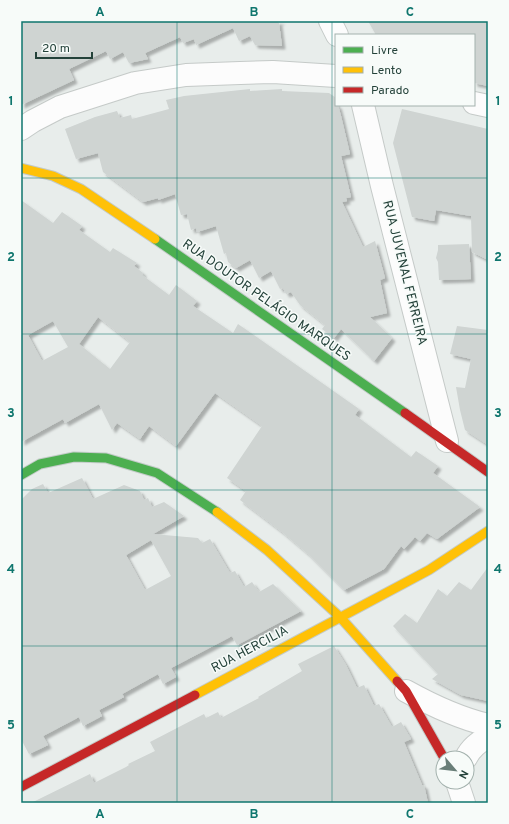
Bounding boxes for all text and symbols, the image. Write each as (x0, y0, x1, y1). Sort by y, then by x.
text: A (95, 5, 105, 21)
text: B (250, 5, 259, 21)
text: C (406, 5, 414, 21)
scale bar (36, 34, 92, 60)
legend (335, 34, 475, 106)
text: 20 m (42, 41, 70, 57)
text: Livre (371, 43, 398, 59)
text: Lento (371, 63, 402, 79)
text: Parado (371, 83, 409, 99)
text: 1 (8, 94, 14, 110)
text: 1 (495, 94, 501, 110)
street label: RUA JUVENAL FERREIRA (378, 199, 430, 347)
street label: RUA DOUTOR PELÁGIO MARQUES (179, 235, 354, 365)
text: 2 (7, 250, 15, 266)
text: 2 (494, 250, 502, 266)
text: 3 (7, 406, 15, 422)
text: 3 (494, 406, 502, 422)
text: 4 (7, 562, 15, 578)
text: 4 (494, 562, 502, 578)
street label: RUA HERCILIA (209, 623, 291, 677)
text: 5 (7, 718, 15, 734)
text: 5 (494, 718, 502, 734)
north arrow (435, 750, 475, 790)
text: N (455, 767, 471, 781)
text: A (95, 807, 105, 823)
text: B (250, 807, 259, 823)
text: C (406, 807, 414, 823)

